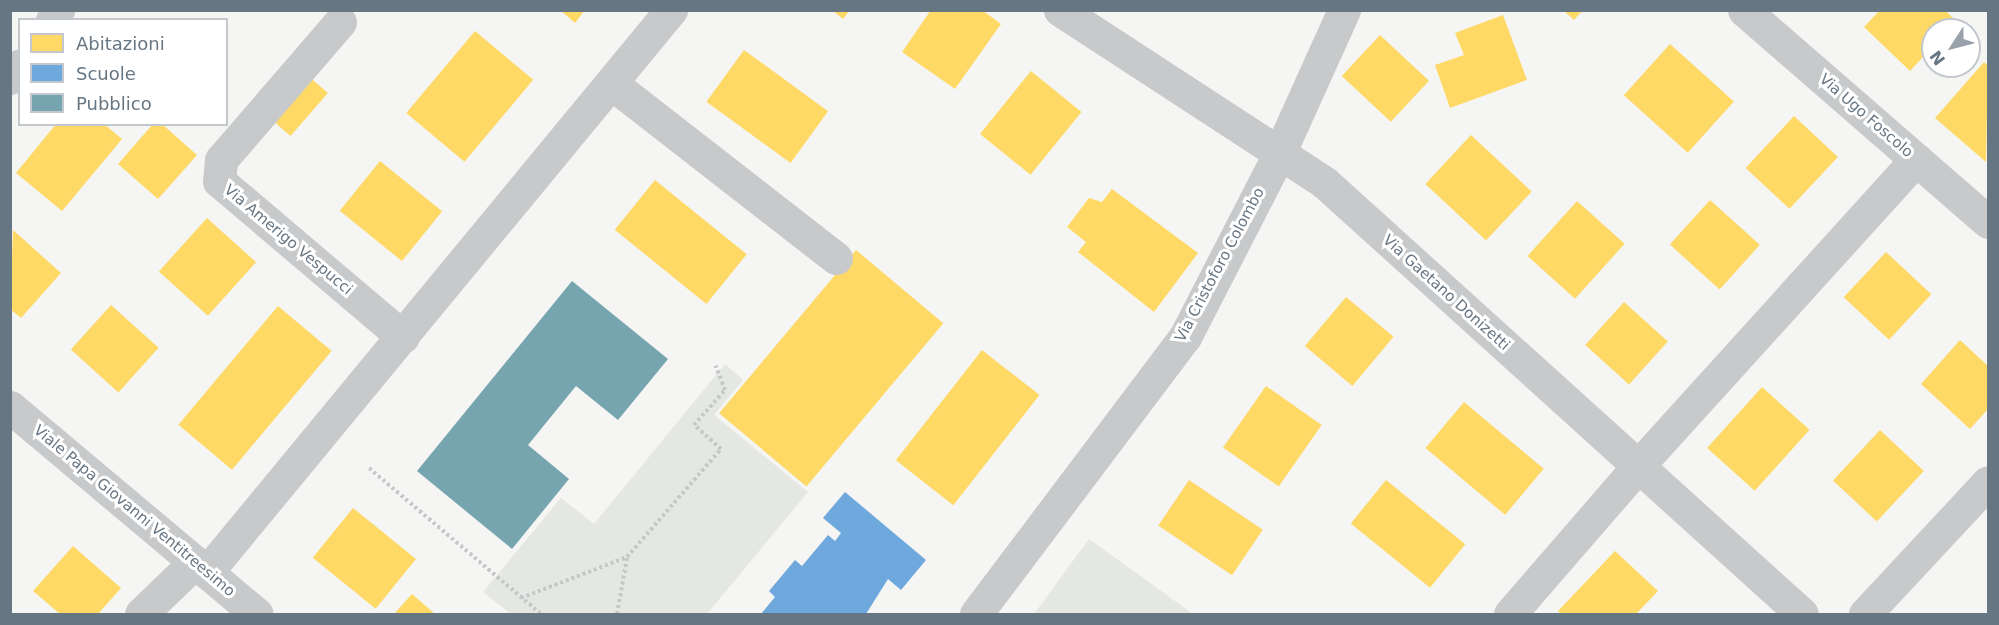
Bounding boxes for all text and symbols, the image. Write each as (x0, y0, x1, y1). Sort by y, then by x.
legend (18, 18, 228, 126)
north arrow (1921, 18, 1981, 78)
text: Abitazioni (76, 33, 165, 54)
text: N (1926, 47, 1949, 69)
text: Scuole (76, 63, 136, 84)
street label: Via Ugo Foscolo (1815, 70, 1917, 162)
text: Pubblico (76, 93, 152, 114)
street label: Via Amerigo Vespucci (220, 181, 356, 299)
street label: Via Cristoforo Colombo (1172, 185, 1268, 345)
street label: Via Gaetano Donizetti (1379, 231, 1513, 355)
street label: Viale Papa Giovanni Ventitreesimo (30, 421, 238, 601)

